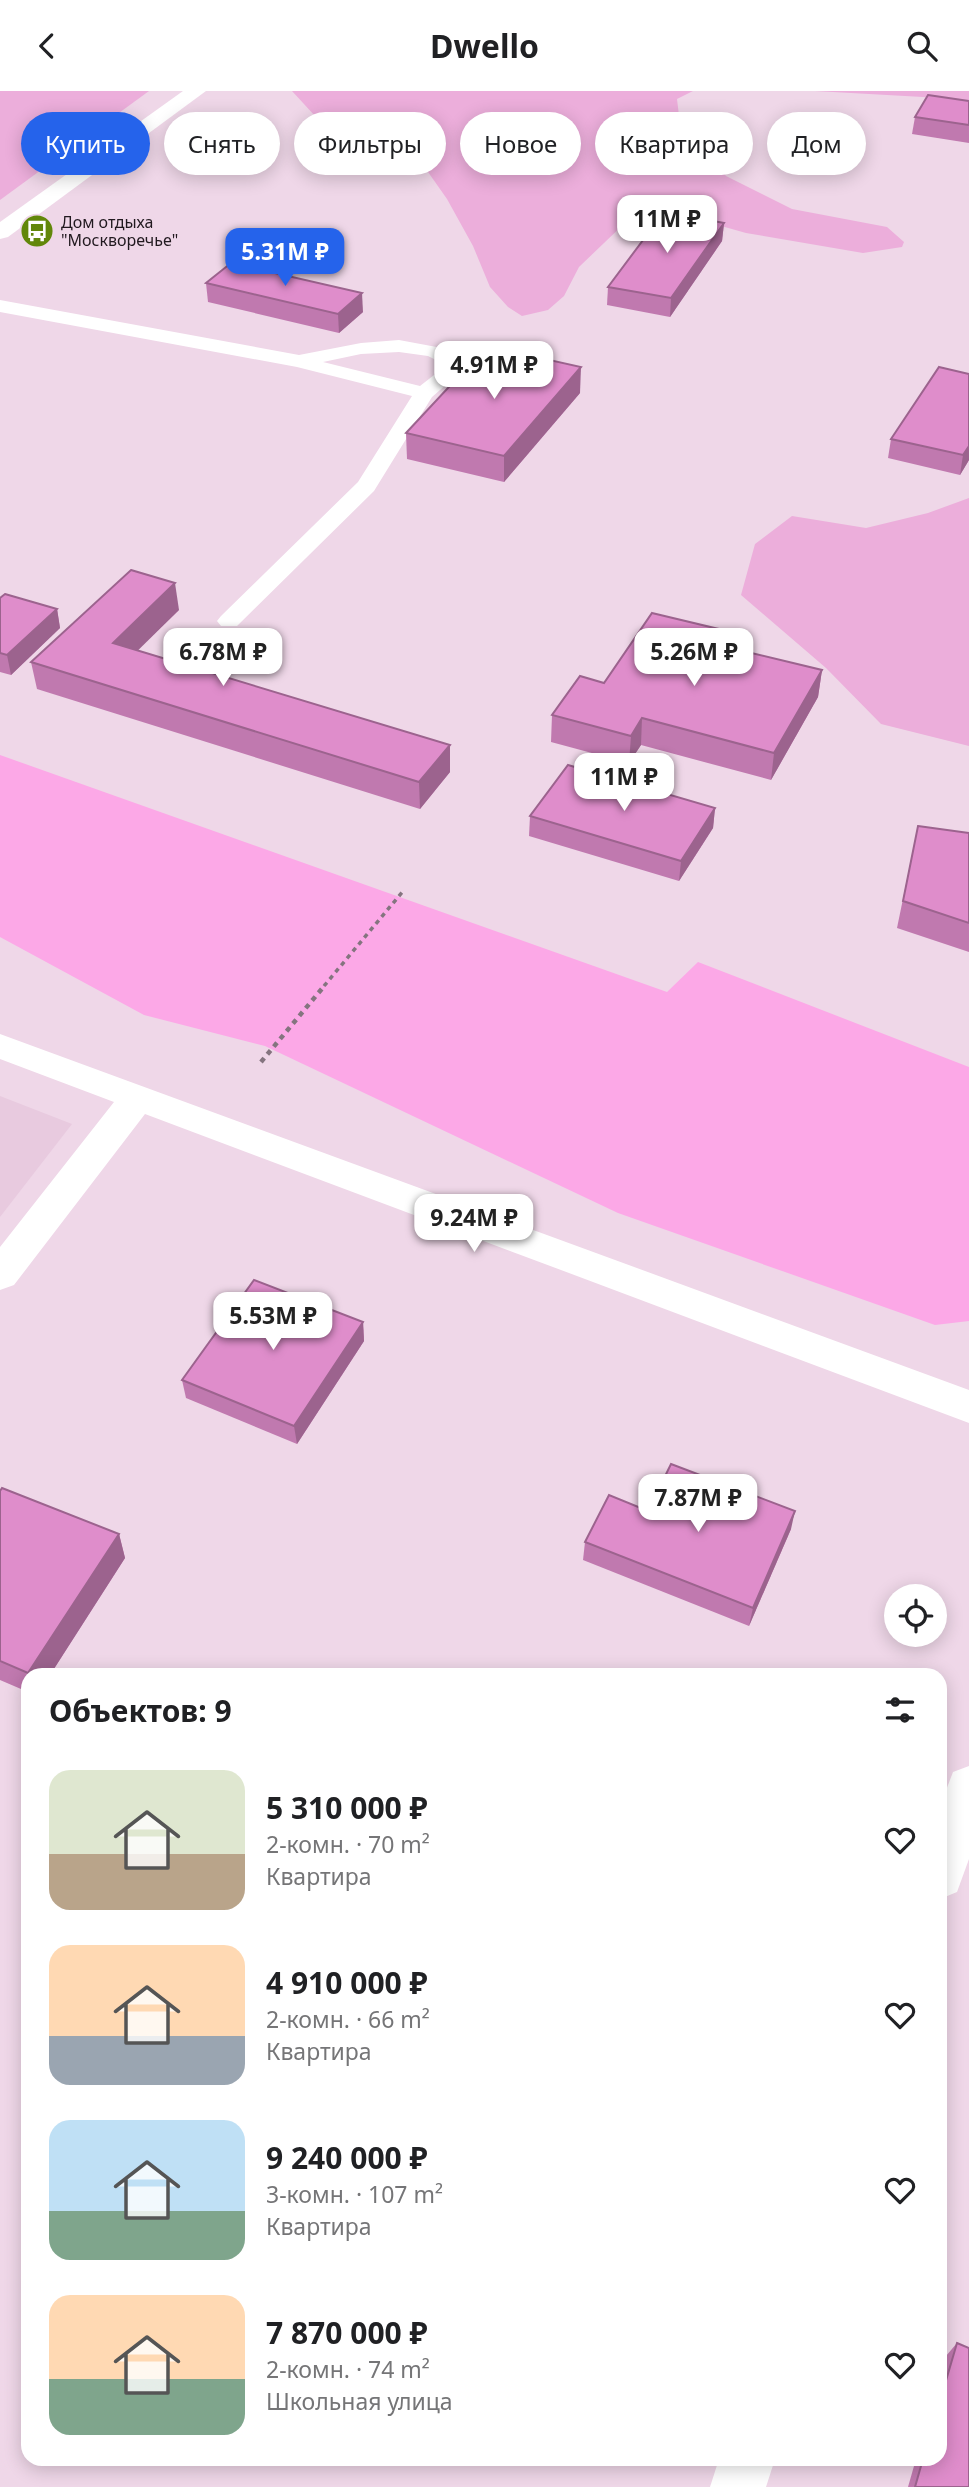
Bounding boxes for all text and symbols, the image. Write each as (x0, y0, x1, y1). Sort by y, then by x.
text: Dwello (430, 24, 539, 67)
icon: back (28, 27, 66, 65)
icon: search (903, 27, 941, 65)
chip: Купить (21, 112, 150, 175)
chip: Снять (164, 112, 280, 175)
chip: Фильтры (294, 112, 446, 175)
chip: Новое (460, 112, 581, 175)
chip: Квартира (595, 112, 753, 175)
chip: Дом (767, 112, 866, 175)
pin: 11M ₽ (618, 195, 716, 255)
text: 11M ₽ (633, 202, 701, 234)
place label: Дом отдыха "Москворечье" (61, 211, 178, 251)
bus stop icon: Дом отдыха "Москворечье" (18, 212, 56, 250)
pin: 5.31M ₽ (220, 229, 350, 288)
text: 5.31M ₽ (241, 235, 329, 267)
pin: 4.91M ₽ (429, 341, 559, 401)
text: 4.91M ₽ (450, 348, 538, 380)
pin: 6.78M ₽ (158, 629, 288, 688)
pin: 5.26M ₽ (629, 629, 759, 688)
text: 6.78M ₽ (179, 635, 267, 667)
text: 5.26M ₽ (650, 635, 738, 667)
pin: 11M ₽ (575, 753, 673, 813)
text: 11M ₽ (590, 760, 658, 792)
pin: 9.24M ₽ (409, 1195, 539, 1254)
text: 9.24M ₽ (430, 1201, 518, 1233)
pin: 5.53M ₽ (208, 1293, 338, 1352)
text: 5.53M ₽ (229, 1299, 317, 1331)
pin: 7.87M ₽ (633, 1475, 763, 1534)
text: 7.87M ₽ (654, 1481, 742, 1513)
map controls (884, 1584, 947, 1647)
button: locate (884, 1584, 947, 1647)
text: Объектов: 9 (49, 1690, 232, 1731)
icon: filters (881, 1691, 919, 1729)
text: 5 310 000 ₽ (266, 1787, 428, 1828)
icon: home (105, 1798, 189, 1882)
icon: heart (881, 1821, 919, 1859)
text: 2-комн. · 70 m² (266, 1828, 430, 1860)
text: Квартира (266, 1860, 372, 1892)
text: 4 910 000 ₽ (266, 1962, 428, 2003)
icon: home (105, 1973, 189, 2057)
icon: heart (881, 1996, 919, 2034)
text: 2-комн. · 66 m² (266, 2003, 430, 2035)
text: Квартира (266, 2035, 372, 2067)
text: 9 240 000 ₽ (266, 2137, 428, 2178)
icon: home (105, 2148, 189, 2232)
icon: heart (881, 2171, 919, 2209)
text: 3-комн. · 107 m² (266, 2178, 443, 2210)
text: Квартира (266, 2210, 372, 2242)
text: 7 870 000 ₽ (266, 2312, 428, 2353)
icon: home (105, 2323, 189, 2407)
icon: heart (881, 2346, 919, 2384)
text: 2-комн. · 74 m² (266, 2353, 430, 2385)
text: Школьная улица (266, 2385, 453, 2417)

